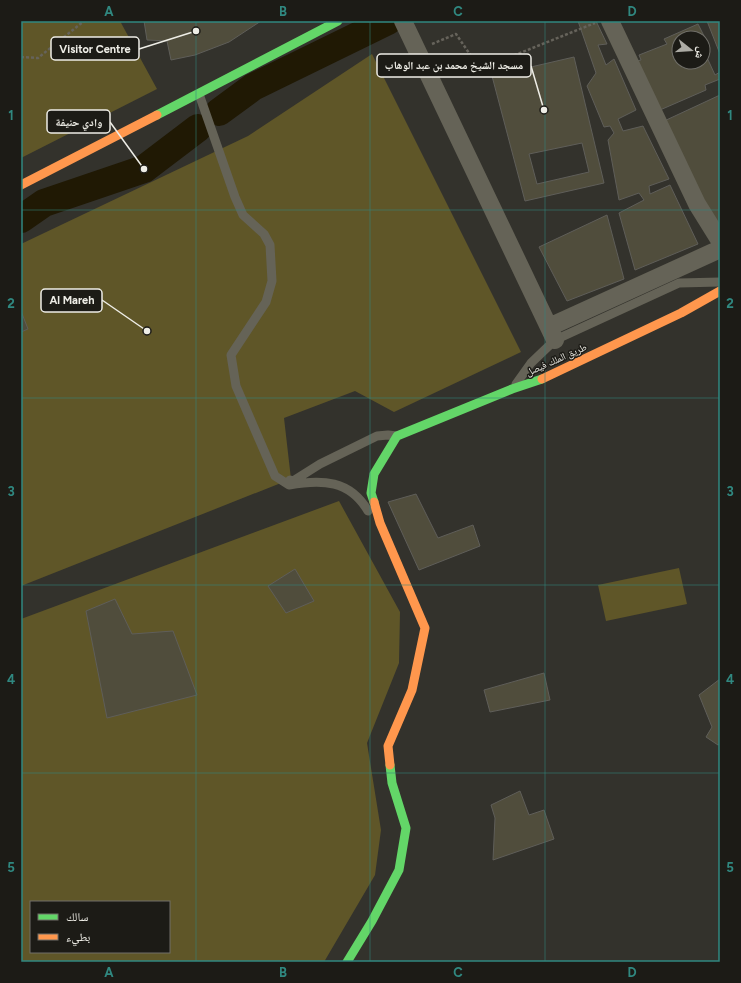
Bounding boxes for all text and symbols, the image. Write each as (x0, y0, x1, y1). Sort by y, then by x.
text: A (104, 4, 114, 19)
text: B (279, 4, 287, 19)
text: C (453, 4, 463, 19)
text: D (627, 4, 637, 19)
north arrow (671, 30, 711, 70)
callout: Visitor Centre (51, 37, 139, 60)
text: Visitor Centre (59, 43, 131, 56)
text: ش (691, 45, 708, 61)
callout: مسجد الشيخ محمد بن عبد الوهاب (377, 54, 531, 77)
text: مسجد الشيخ محمد بن عبد الوهاب (385, 59, 523, 73)
text: 1 (8, 108, 14, 123)
text: 1 (727, 108, 733, 123)
callout: وادي حنيفة (47, 110, 110, 133)
text: وادي حنيفة (56, 116, 102, 131)
callout: Al Mareh (41, 289, 102, 312)
text: Al Mareh (49, 294, 95, 307)
text: 2 (7, 296, 15, 311)
text: 2 (726, 296, 734, 311)
street label: طريق الملك فيصل (524, 340, 589, 379)
text: 3 (7, 484, 15, 499)
text: 3 (726, 484, 734, 499)
text: 4 (7, 672, 15, 687)
text: 4 (726, 672, 734, 687)
text: 5 (7, 860, 15, 875)
text: 5 (726, 860, 734, 875)
legend (30, 901, 170, 953)
text: سالك (66, 910, 88, 924)
text: بطيء (66, 930, 90, 947)
text: A (104, 965, 114, 980)
text: B (279, 965, 287, 980)
text: C (453, 965, 463, 980)
text: D (627, 965, 637, 980)

